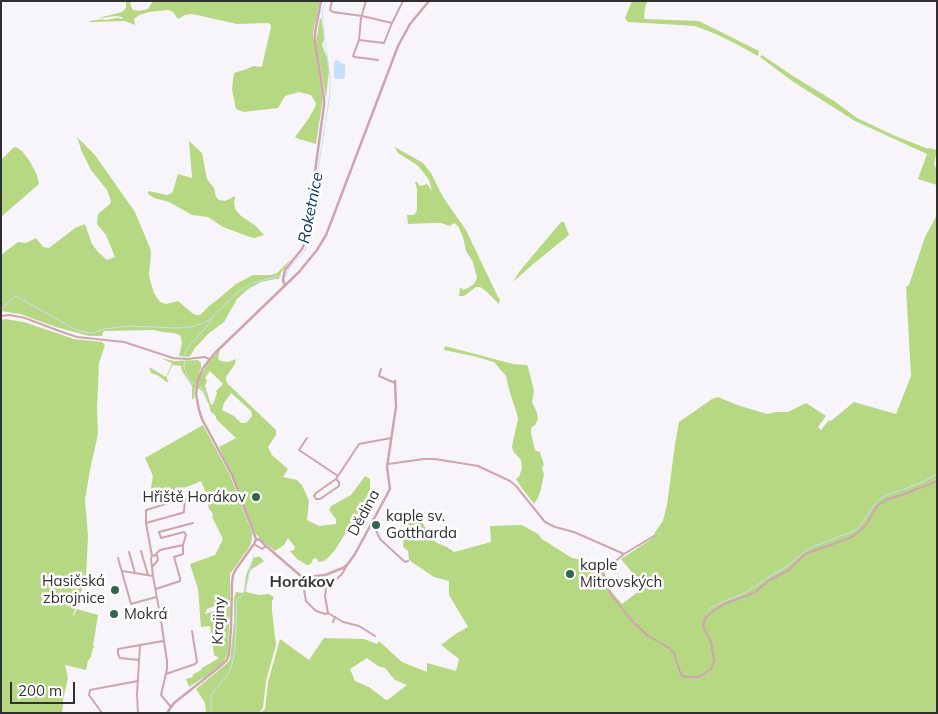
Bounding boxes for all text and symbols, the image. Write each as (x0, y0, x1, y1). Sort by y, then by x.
water label: Roketnice (295, 171, 327, 245)
street label: Dědina (344, 487, 384, 539)
place label: Hřiště Horákov (142, 488, 246, 506)
marker: Hřiště Horákov (250, 491, 262, 503)
place label: kaple sv. Gottharda (386, 507, 457, 542)
marker: kaple sv. Gottharda (370, 519, 382, 531)
place label: kaple Mitrovských (580, 556, 662, 591)
marker: kaple Mitrovských (564, 568, 576, 580)
place label: Hasičská zbrojnice (42, 572, 105, 607)
district label: Horákov (270, 572, 334, 592)
marker: Hasičská zbrojnice (109, 584, 121, 596)
street label: Krajiny (209, 597, 229, 645)
place label: Mokrá (124, 605, 168, 623)
marker: Mokrá (108, 608, 120, 620)
scale bar (12, 672, 78, 704)
text: 200 m (18, 681, 62, 700)

